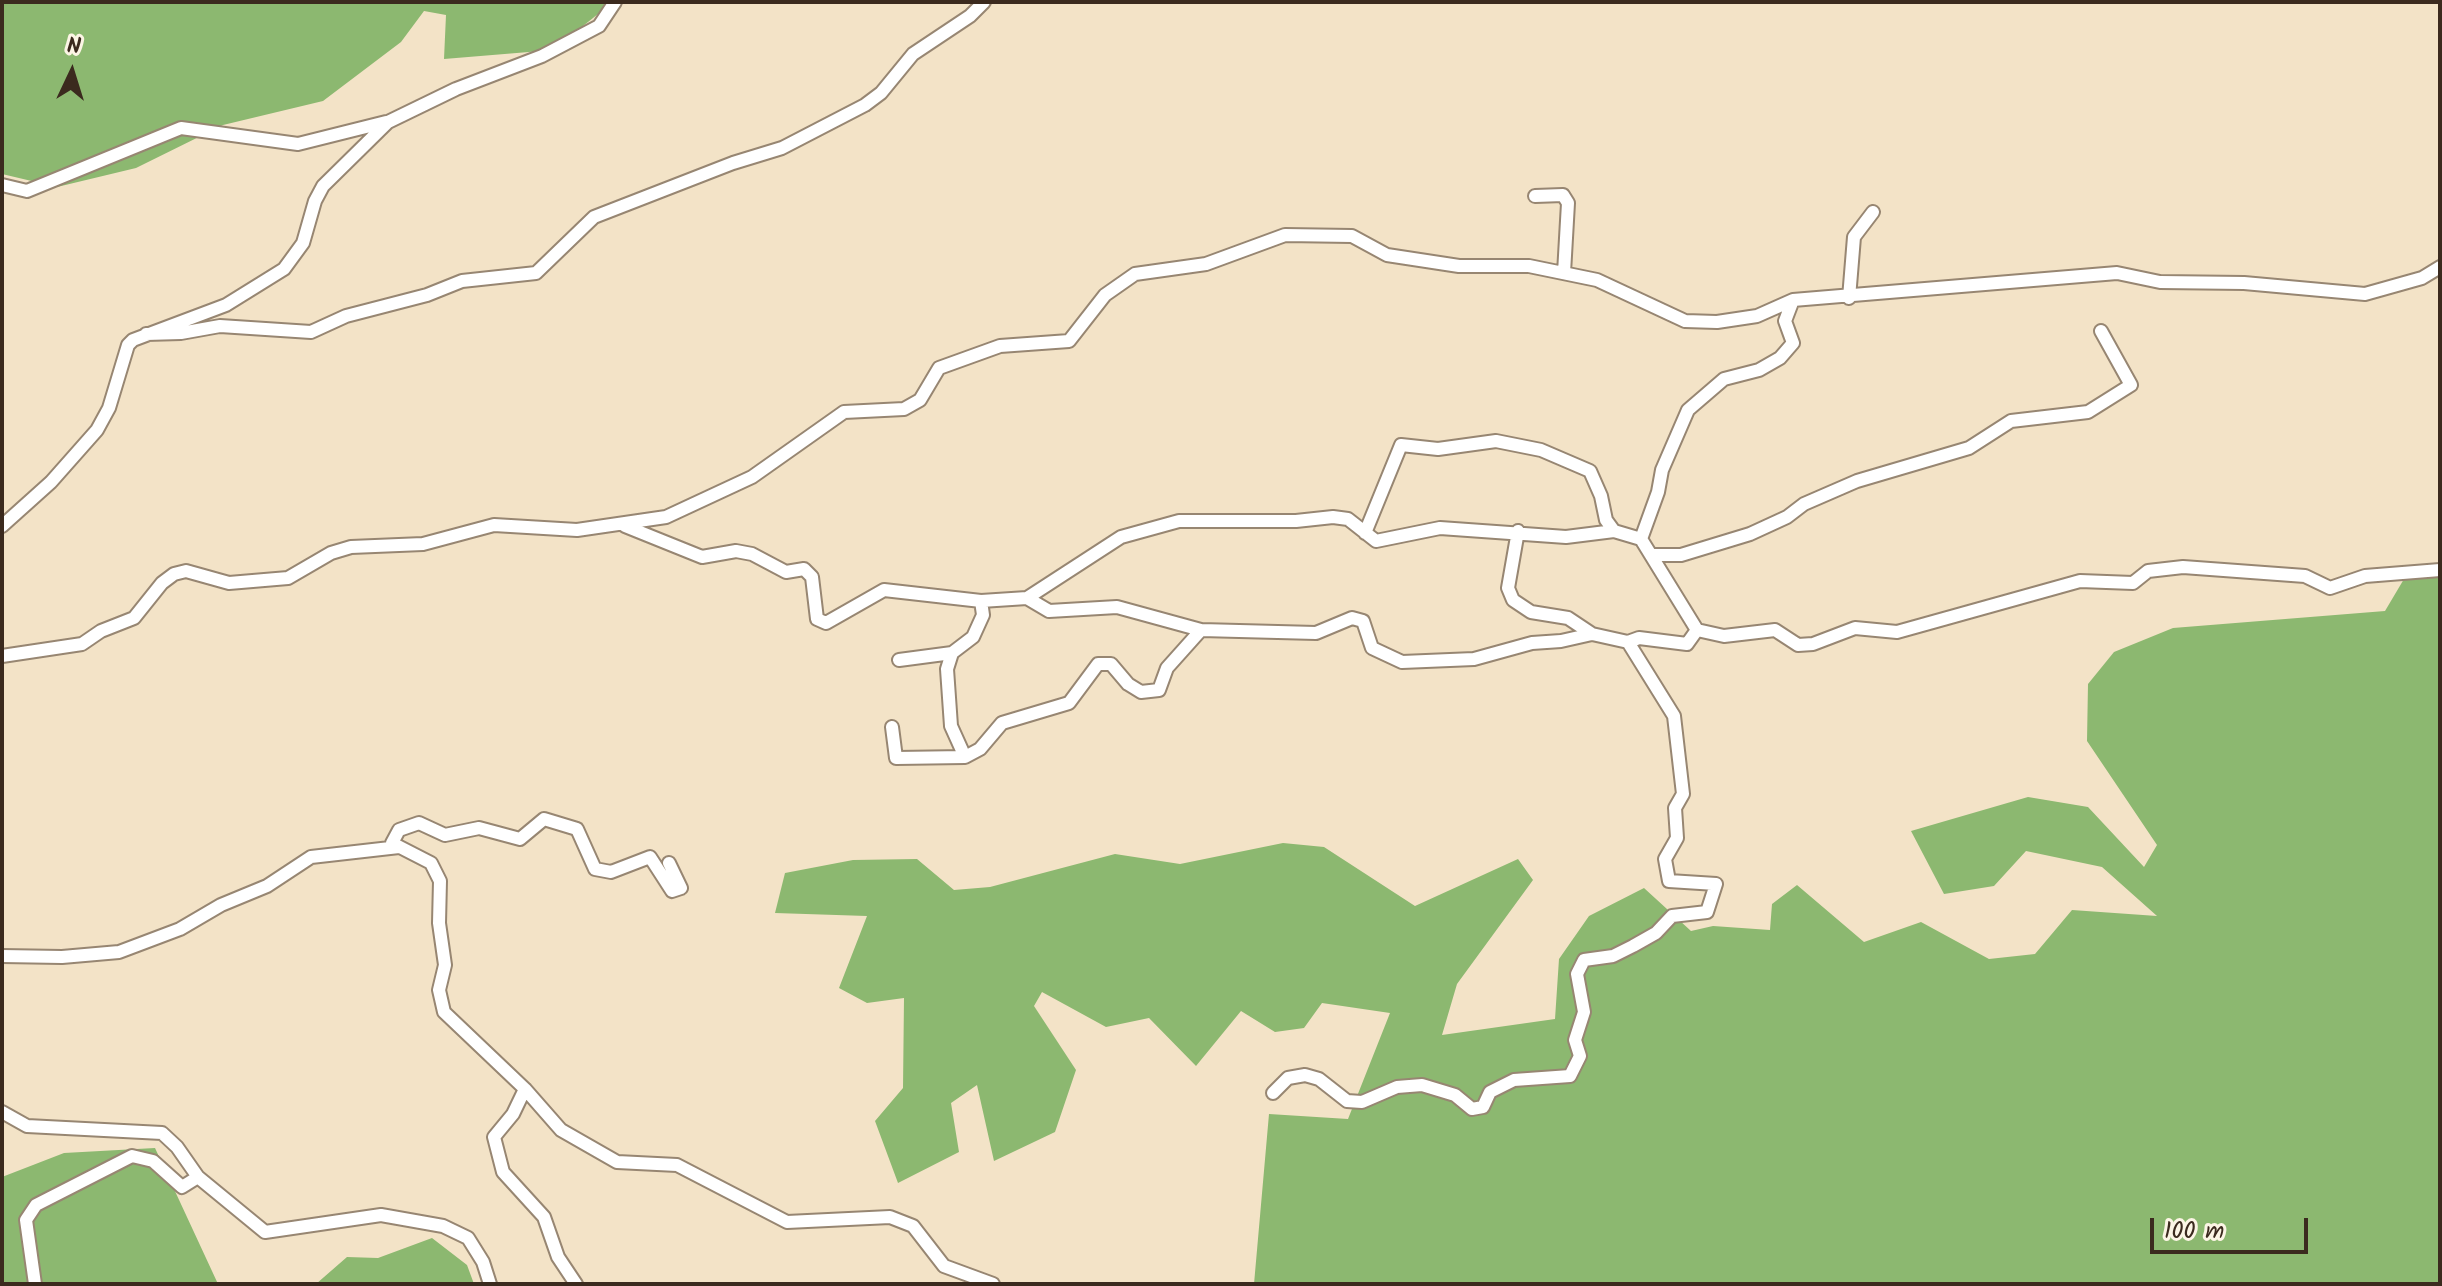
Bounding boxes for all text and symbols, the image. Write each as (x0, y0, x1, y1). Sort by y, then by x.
text: N (66, 30, 82, 66)
north arrow (32, 32, 112, 112)
scale bar (2154, 1202, 2312, 1252)
text: 100 m (2164, 1212, 2224, 1251)

